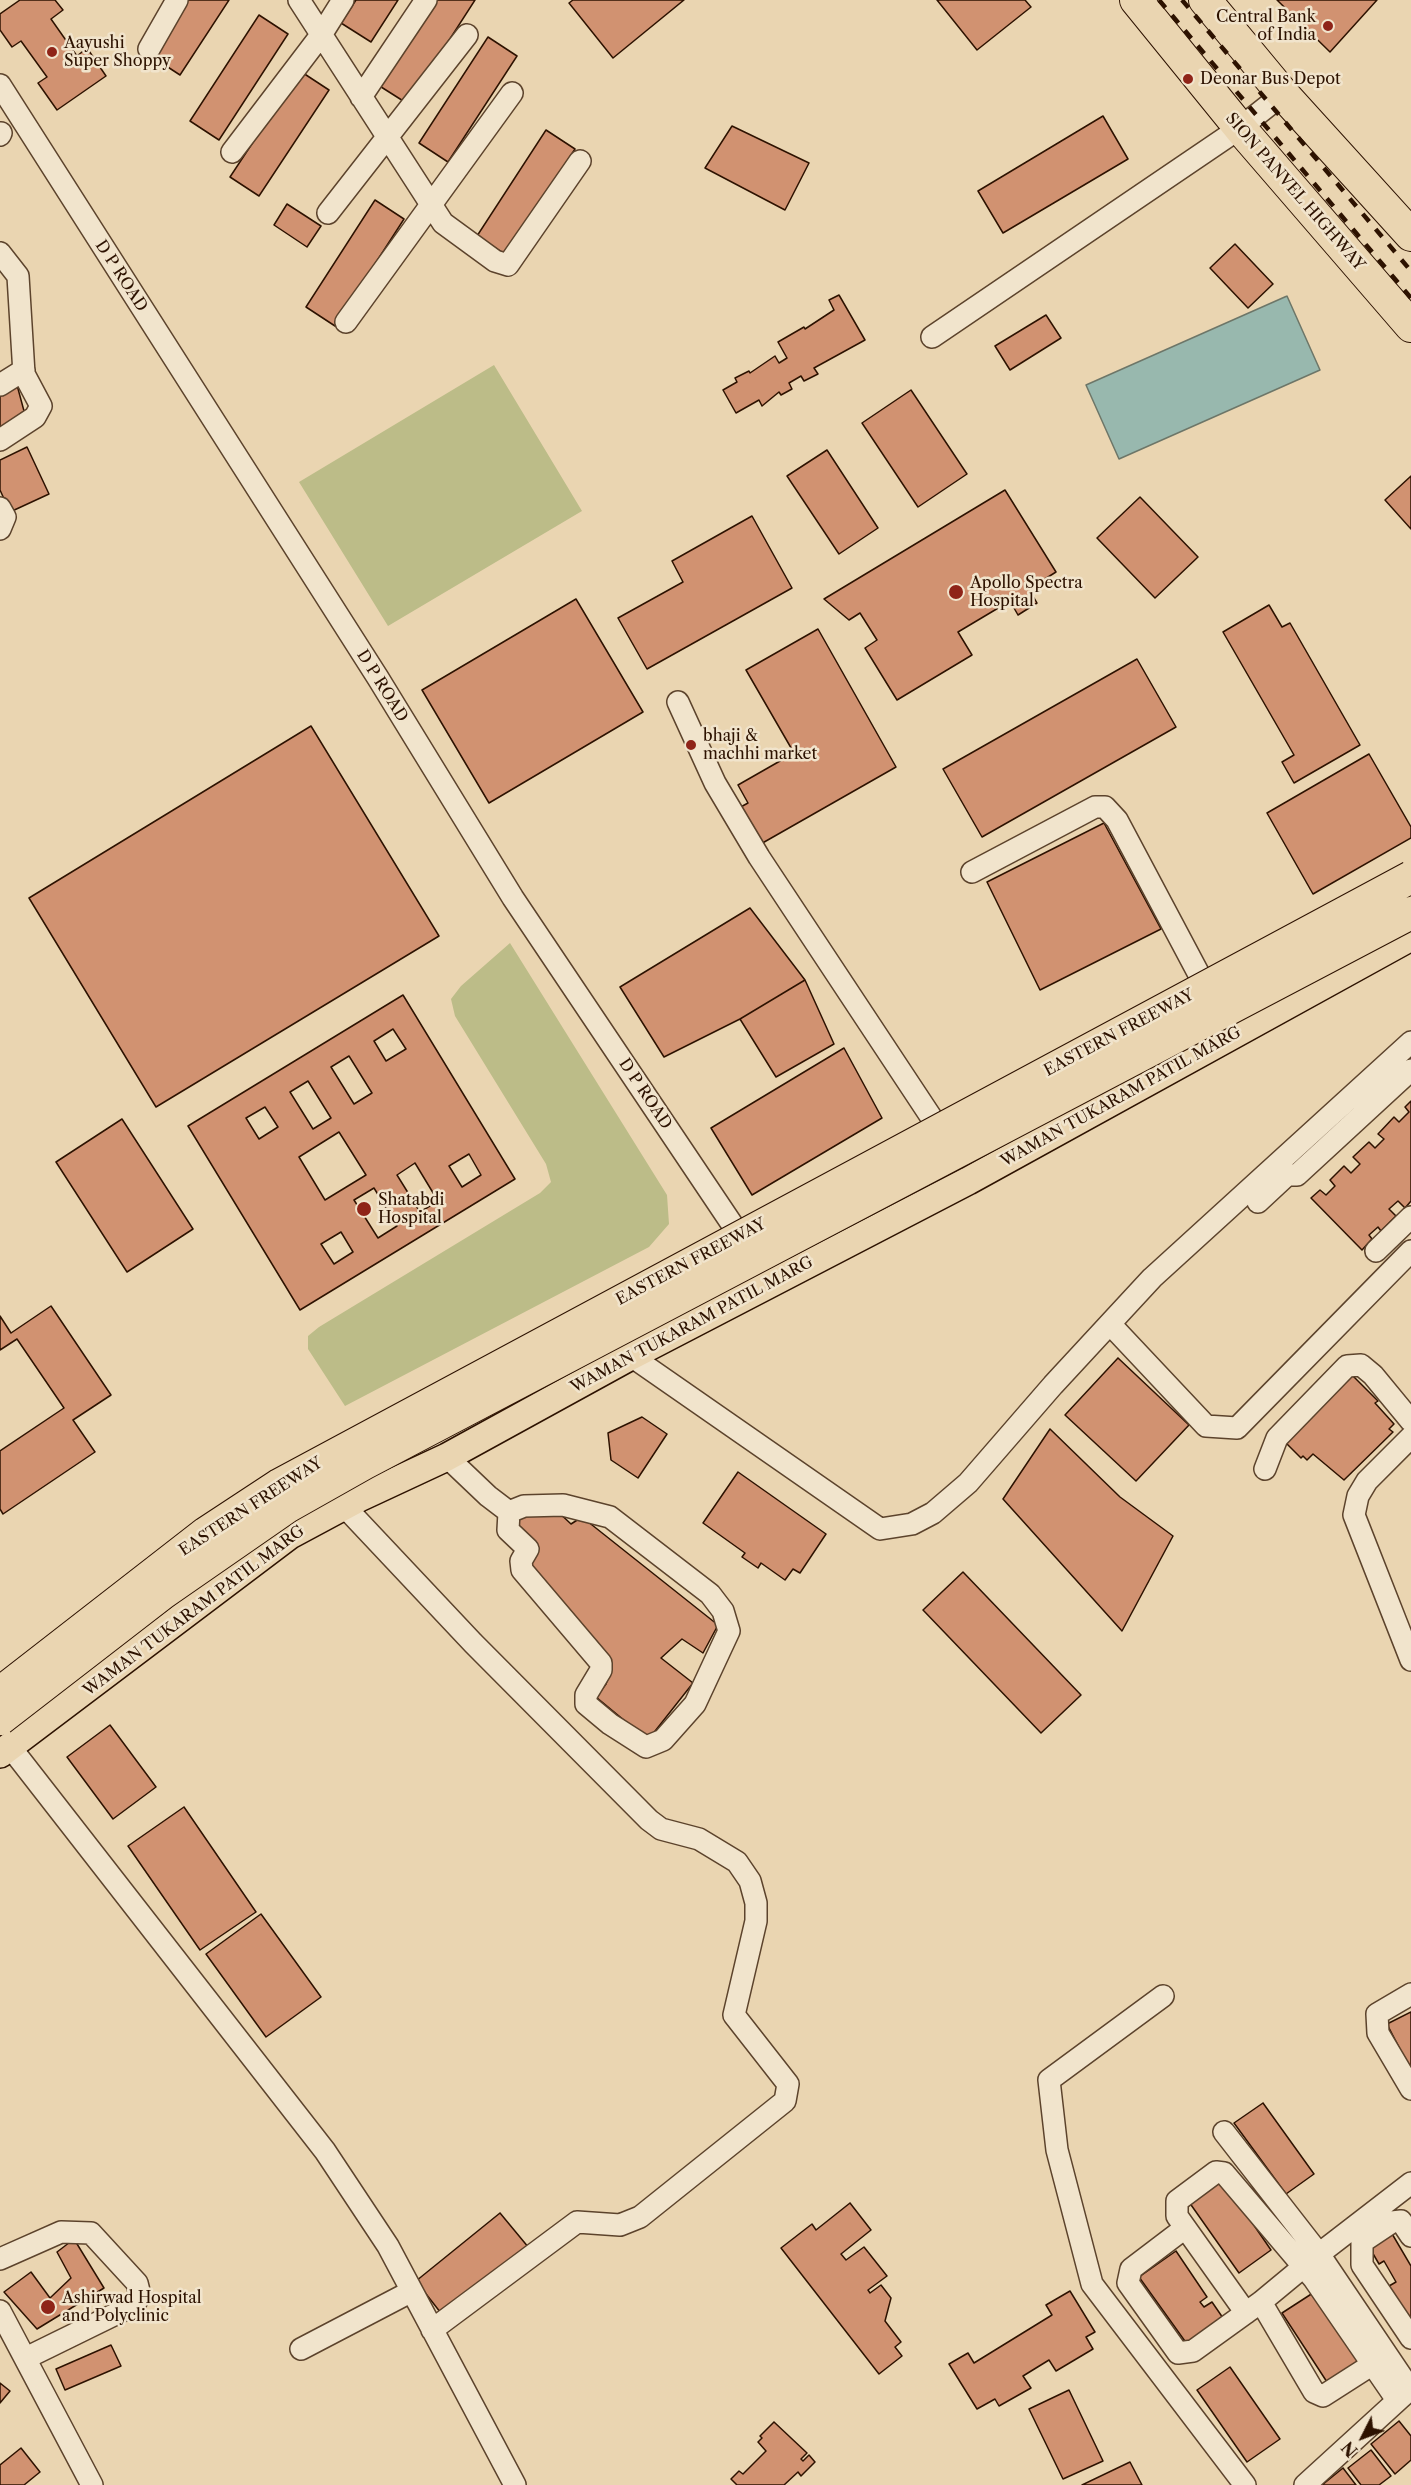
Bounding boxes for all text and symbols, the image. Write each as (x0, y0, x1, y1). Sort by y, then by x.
place label: Central Bank of India (1216, 7, 1316, 45)
marker: Central Bank of India (1321, 19, 1335, 33)
place label: Aayushi Super Shoppy (64, 33, 171, 71)
marker: Aayushi Super Shoppy (45, 45, 59, 59)
place label: Deonar Bus Depot (1200, 69, 1341, 89)
marker: Deonar Bus Depot (1181, 72, 1195, 86)
street label: SION PANVEL HIGHWAY (1221, 109, 1369, 275)
street label: D P ROAD (91, 237, 151, 315)
place label: Apollo Spectra Hospital (970, 573, 1083, 611)
marker: Apollo Spectra Hospital (947, 583, 965, 601)
street label: D P ROAD (352, 646, 412, 726)
place label: bhaji & machhi market (703, 726, 817, 764)
marker: bhaji & machhi market (684, 738, 698, 752)
street label: EASTERN FREEWAY (1041, 985, 1197, 1081)
street label: WAMAN TUKARAM PATIL MARG (997, 1023, 1245, 1171)
street label: D P ROAD (614, 1055, 676, 1133)
place label: Shatabdi Hospital (378, 1190, 444, 1228)
marker: Shatabdi Hospital (355, 1200, 373, 1218)
street label: EASTERN FREEWAY (613, 1214, 769, 1310)
street label: WAMAN TUKARAM PATIL MARG (568, 1253, 816, 1397)
street label: EASTERN FREEWAY (176, 1453, 326, 1561)
street label: WAMAN TUKARAM PATIL MARG (80, 1522, 308, 1700)
place label: Ashirwad Hospital and Polyclinic (62, 2288, 201, 2326)
marker: Ashirwad Hospital and Polyclinic (39, 2298, 57, 2316)
north arrow (1333, 2407, 1393, 2467)
text: N (1338, 2437, 1362, 2461)

